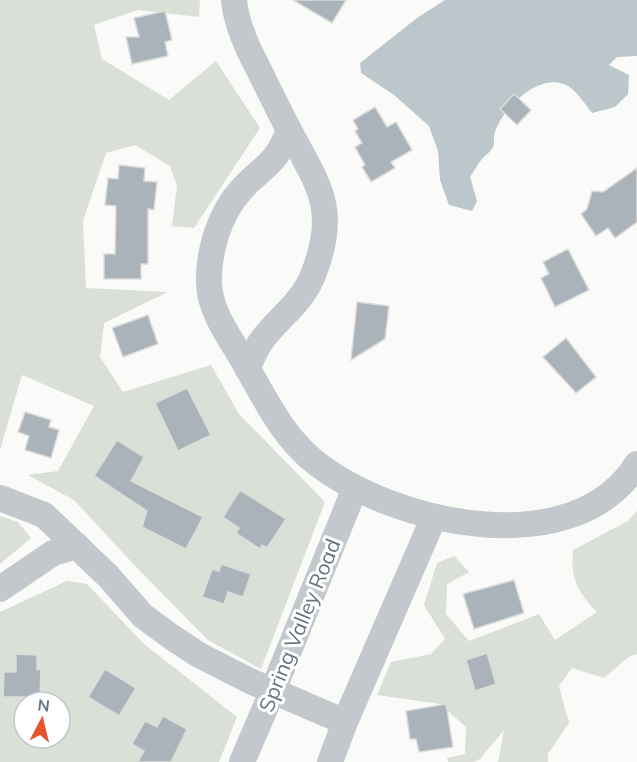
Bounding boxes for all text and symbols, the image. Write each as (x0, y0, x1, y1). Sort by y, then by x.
street label: Spring Valley Road (252, 535, 346, 715)
north arrow (12, 690, 72, 750)
text: N (37, 694, 51, 716)

